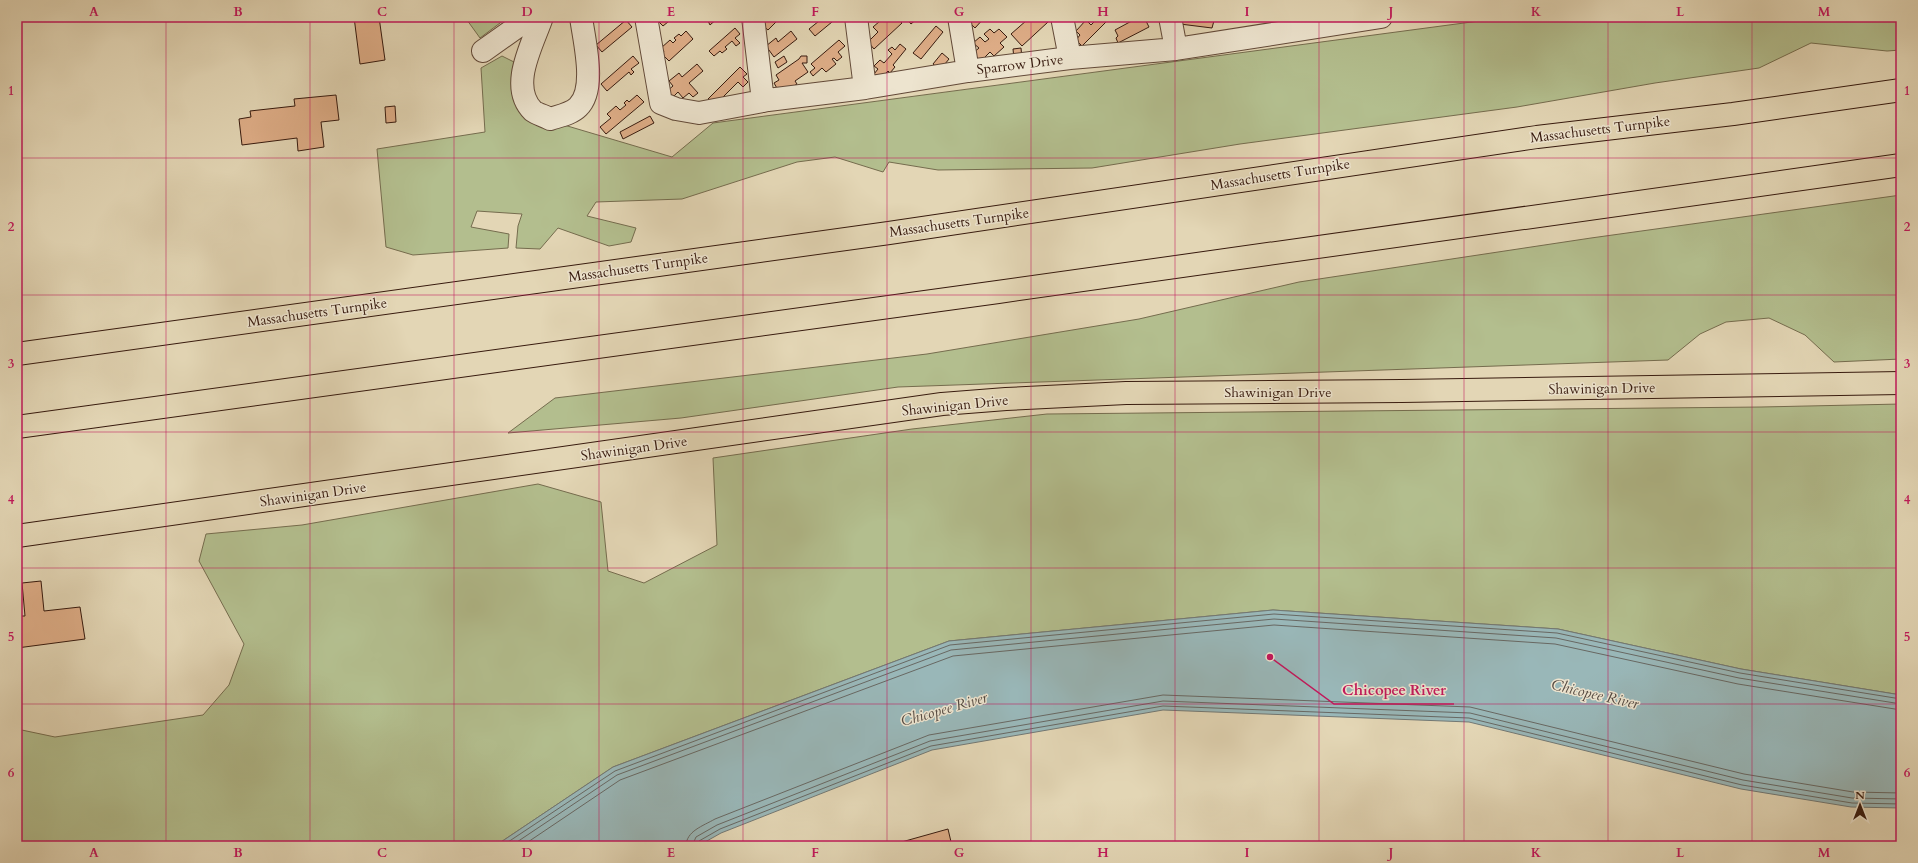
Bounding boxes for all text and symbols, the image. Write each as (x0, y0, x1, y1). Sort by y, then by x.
text: A (89, 3, 99, 21)
text: B (233, 3, 243, 21)
text: C (377, 3, 387, 21)
text: D (521, 3, 533, 21)
text: E (667, 3, 675, 21)
text: F (811, 3, 819, 21)
text: G (954, 3, 965, 21)
text: H (1097, 3, 1109, 21)
text: I (1244, 3, 1250, 21)
text: J (1387, 3, 1394, 21)
text: K (1531, 3, 1542, 21)
text: L (1676, 3, 1685, 21)
text: M (1818, 3, 1831, 21)
street label: Sparrow Drive (976, 50, 1064, 79)
text: 1 (8, 82, 14, 100)
text: 1 (1904, 82, 1910, 100)
street label: Massachusetts Turnpike (1529, 111, 1671, 148)
street label: Massachusetts Turnpike (1209, 154, 1351, 195)
street label: Massachusetts Turnpike (888, 203, 1030, 242)
text: 2 (8, 218, 15, 236)
text: 2 (1904, 218, 1911, 236)
street label: Massachusetts Turnpike (567, 248, 709, 287)
street label: Massachusetts Turnpike (246, 293, 388, 332)
text: 3 (8, 355, 15, 373)
text: 3 (1904, 355, 1911, 373)
street label: Shawinigan Drive (1548, 378, 1656, 399)
street label: Shawinigan Drive (1224, 383, 1332, 402)
street label: Shawinigan Drive (901, 390, 1009, 421)
street label: Shawinigan Drive (580, 432, 689, 465)
street label: Shawinigan Drive (259, 478, 368, 511)
text: 4 (8, 491, 15, 509)
text: 4 (1904, 491, 1911, 509)
text: 5 (8, 628, 14, 646)
text: 5 (1904, 628, 1910, 646)
water label: Chicopee River (1549, 674, 1642, 714)
callout: Chicopee River (1334, 677, 1454, 704)
text: Chicopee River (1342, 680, 1447, 700)
water label: Chicopee River (898, 687, 991, 731)
text: 6 (8, 764, 15, 782)
text: 6 (1904, 764, 1911, 782)
north arrow (1840, 785, 1880, 825)
text: N (1855, 788, 1865, 803)
text: A (89, 844, 99, 862)
text: B (233, 844, 243, 862)
text: C (377, 844, 387, 862)
text: D (521, 844, 533, 862)
text: E (667, 844, 675, 862)
text: F (811, 844, 819, 862)
text: G (954, 844, 965, 862)
text: H (1097, 844, 1109, 862)
text: I (1244, 844, 1250, 862)
text: J (1387, 844, 1394, 862)
text: K (1531, 844, 1542, 862)
text: L (1676, 844, 1685, 862)
text: M (1818, 844, 1831, 862)

